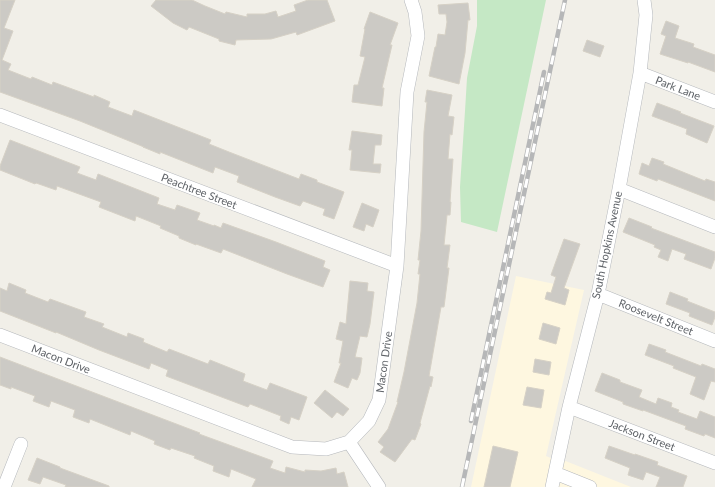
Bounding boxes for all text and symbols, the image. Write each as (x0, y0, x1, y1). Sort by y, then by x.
street label: Park Lane (654, 73, 703, 102)
street label: Peachtree Street (159, 170, 239, 211)
street label: South Hopkins Avenue (589, 190, 624, 300)
street label: Roosevelt Street (617, 296, 695, 337)
street label: Macon Drive (373, 330, 394, 394)
street label: Macon Drive (30, 341, 93, 376)
street label: Jackson Street (607, 416, 677, 453)

